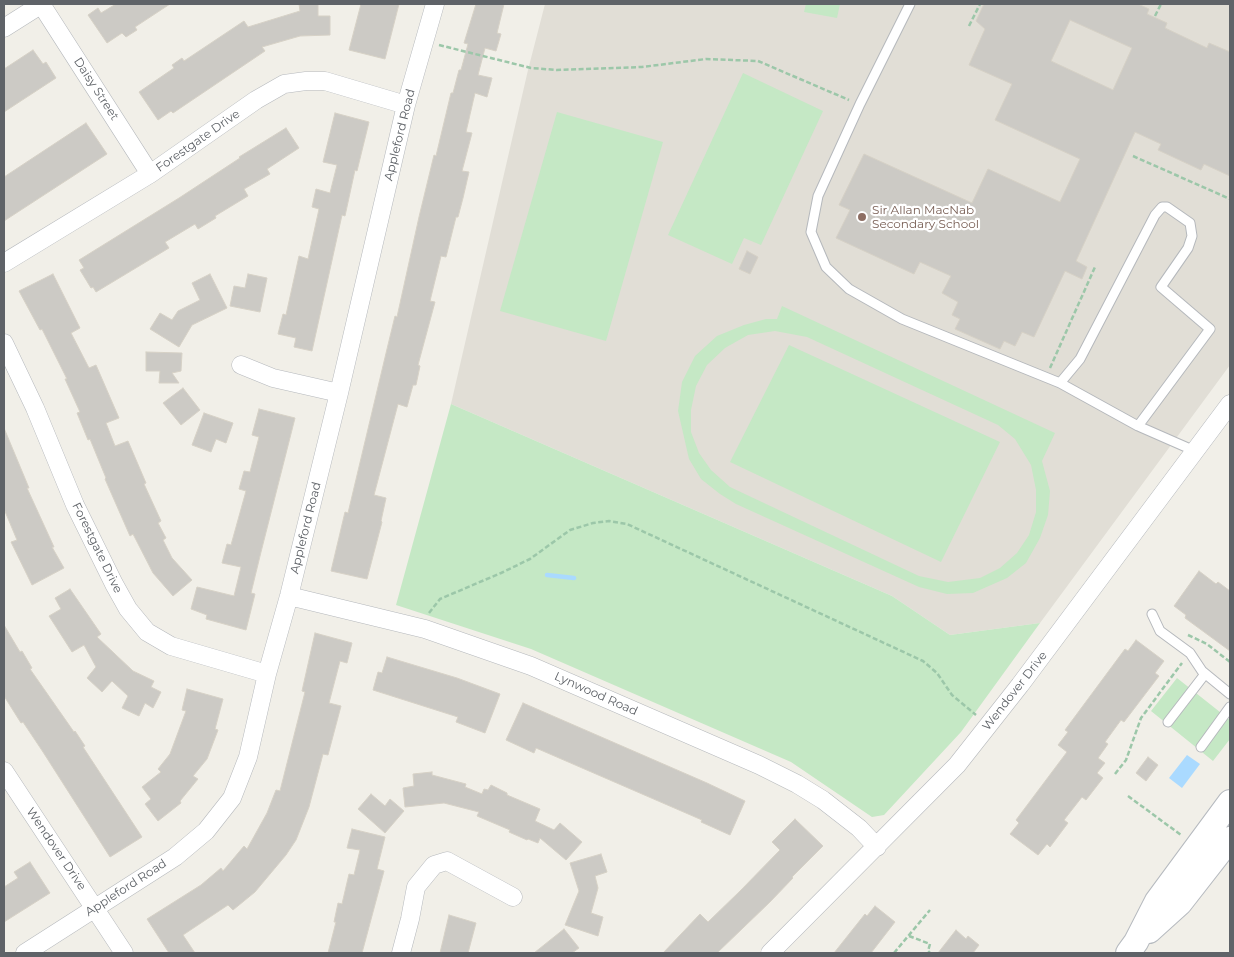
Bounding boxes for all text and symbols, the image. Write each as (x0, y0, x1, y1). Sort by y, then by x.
street label: Daisy Street (70, 55, 122, 123)
street label: Appleford Road (382, 88, 418, 182)
street label: Forestgate Drive (153, 107, 243, 175)
place label: Sir Allan MacNab Secondary School (872, 203, 979, 231)
marker: Sir Allan MacNab Secondary School (856, 211, 868, 223)
street label: Appleford Road (288, 481, 324, 575)
street label: Forestgate Drive (69, 500, 125, 596)
street label: Wendover Drive (980, 649, 1050, 733)
street label: Lynwood Road (552, 669, 640, 719)
street label: Wendover Drive (23, 805, 89, 893)
street label: Appleford Road (83, 856, 169, 920)

